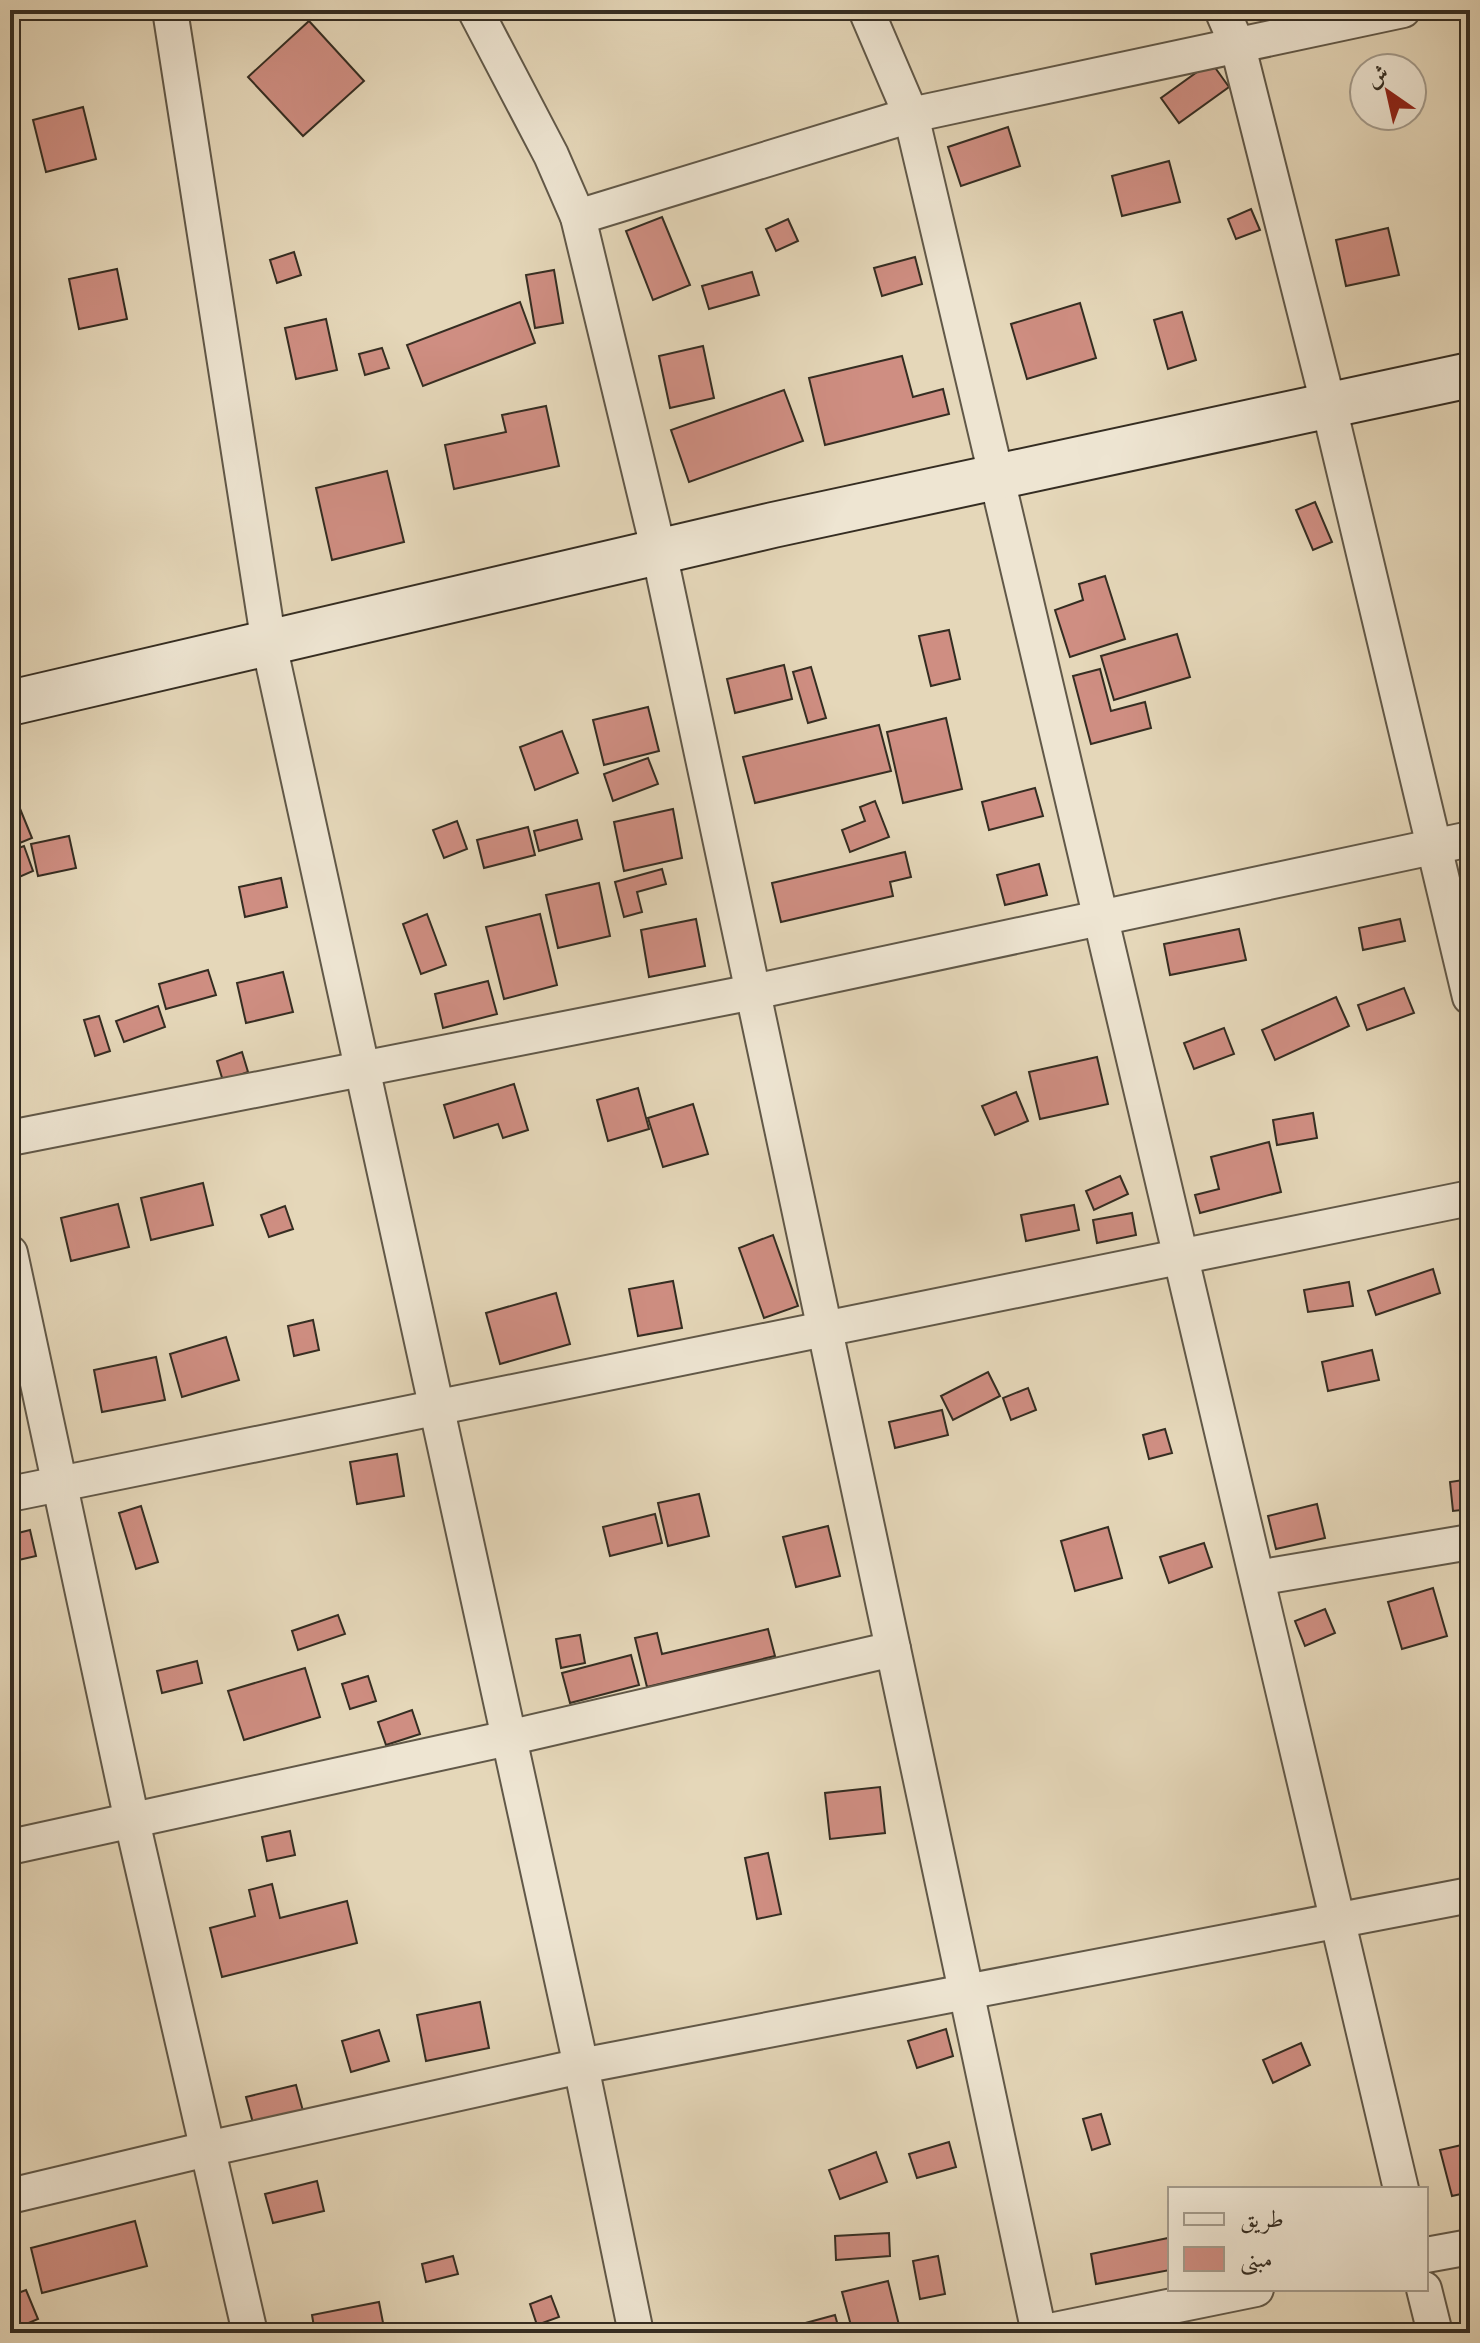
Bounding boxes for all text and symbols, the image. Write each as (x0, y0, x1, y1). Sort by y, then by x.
north arrow (1348, 52, 1428, 132)
text: ش (1363, 62, 1393, 92)
legend (1168, 2187, 1428, 2291)
text: طريق (1240, 2209, 1284, 2234)
text: مبنى (1240, 2249, 1273, 2276)

